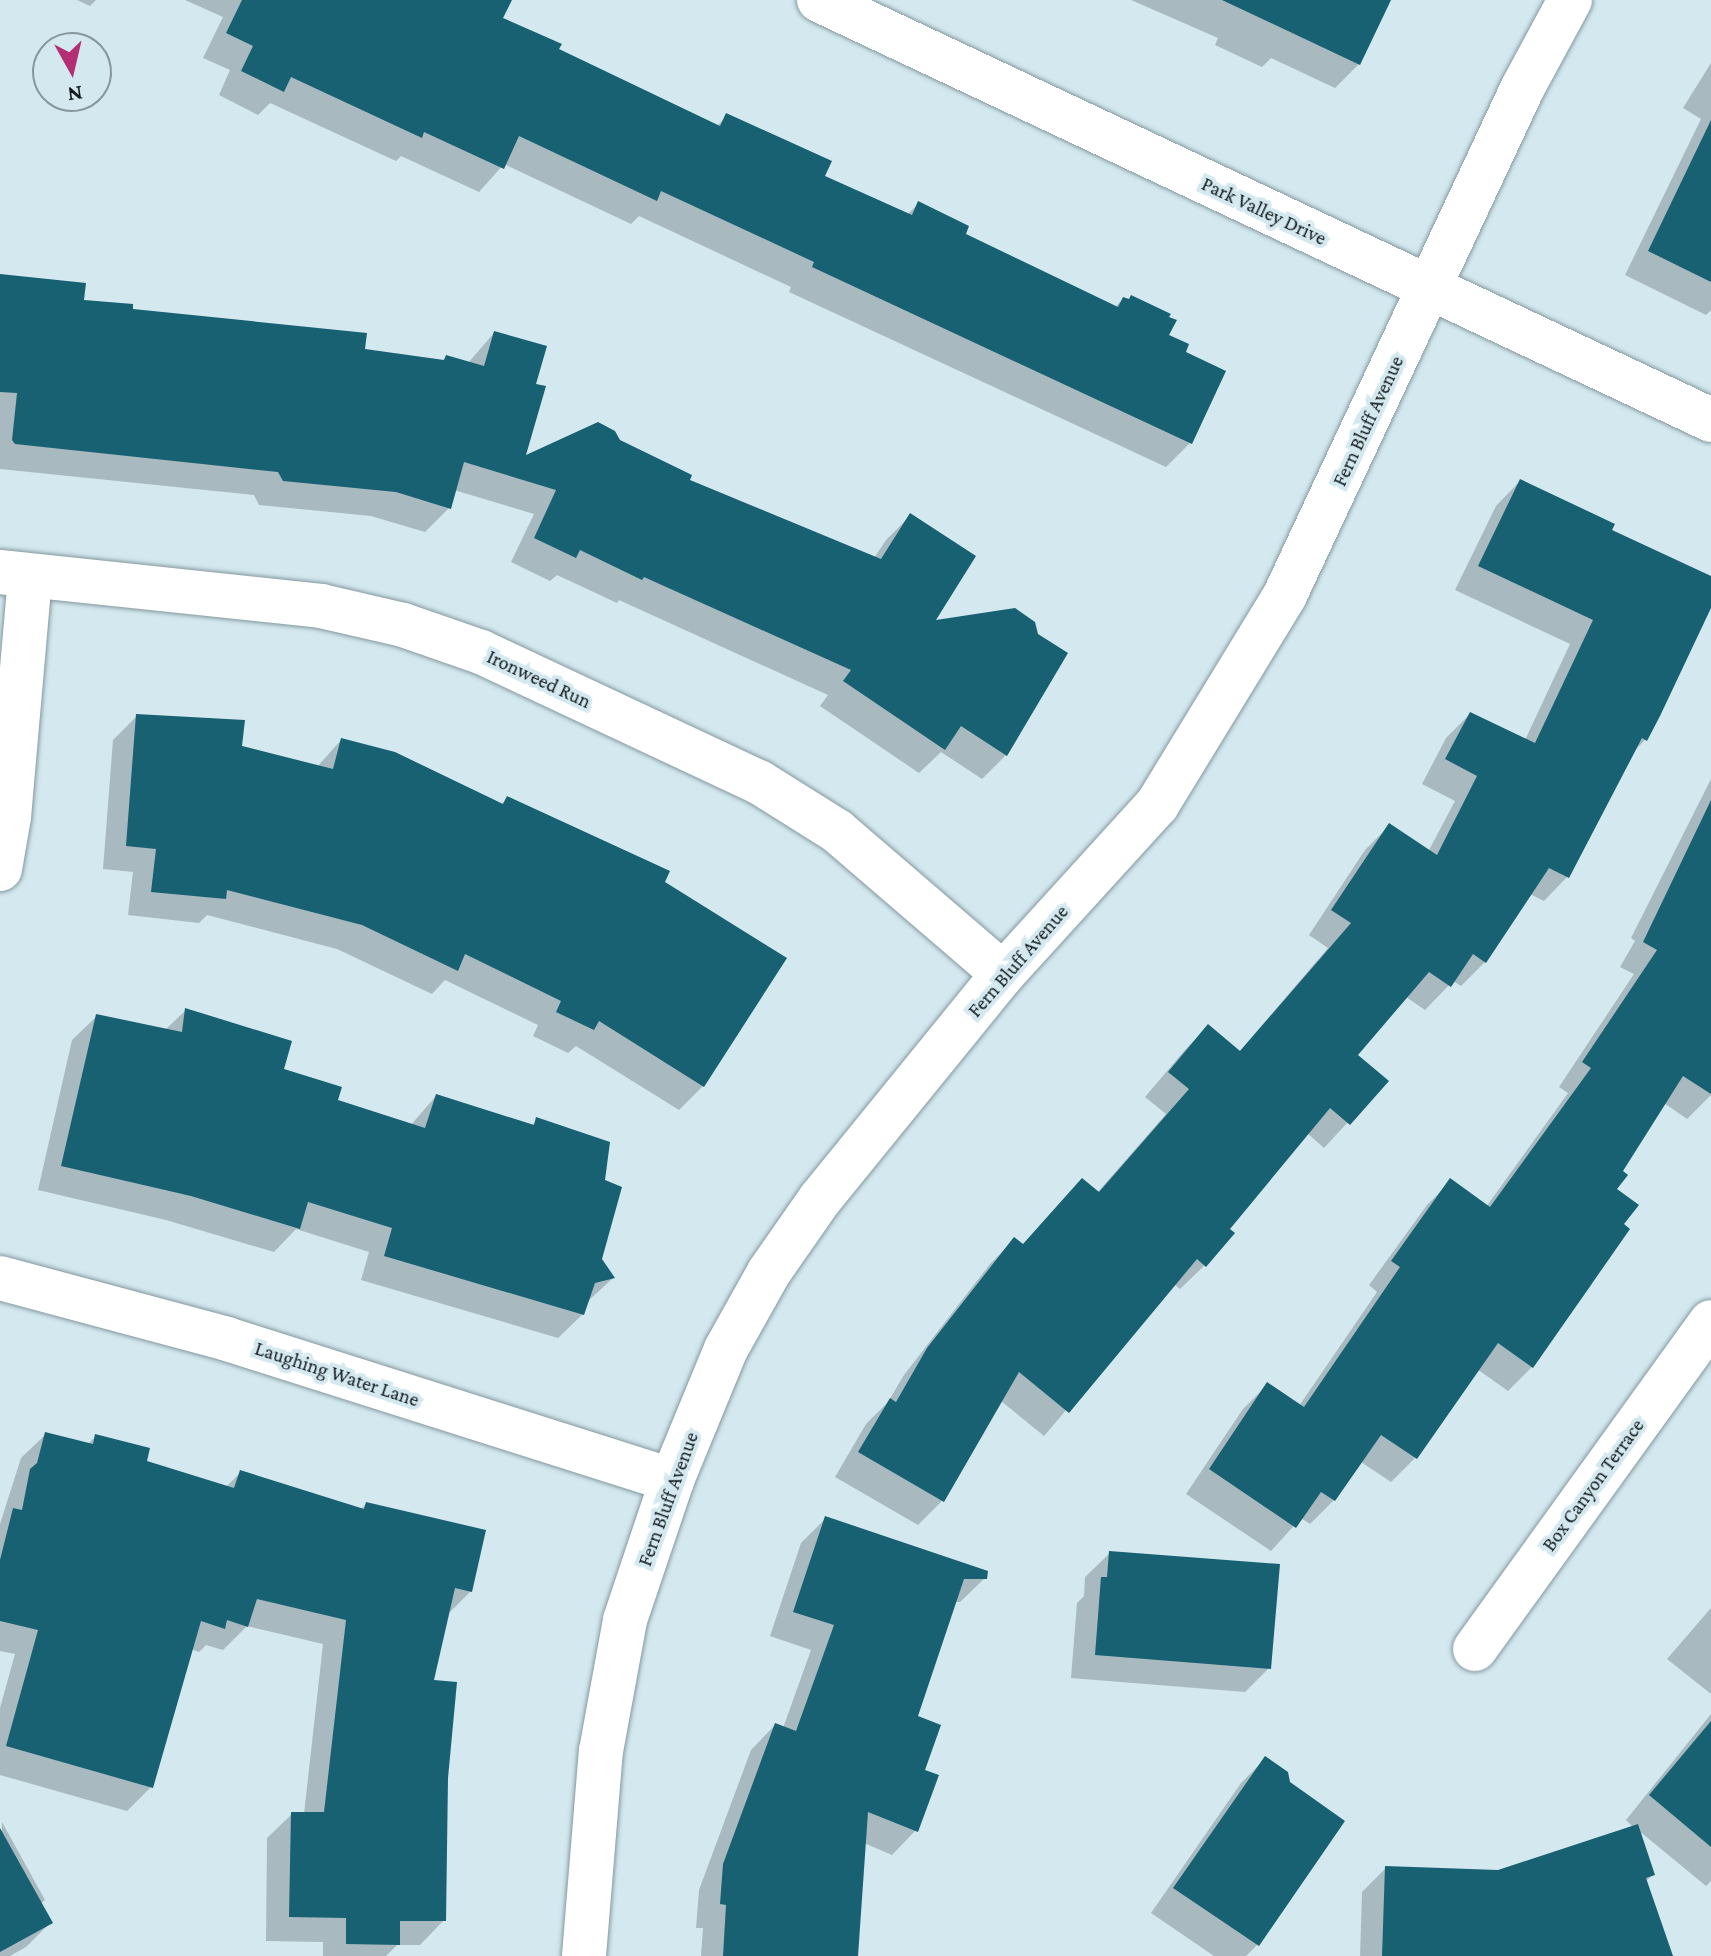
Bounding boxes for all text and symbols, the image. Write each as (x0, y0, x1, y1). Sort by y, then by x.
north arrow (32, 32, 112, 112)
text: N (66, 81, 84, 108)
street label: Park Valley Drive (1198, 172, 1330, 250)
street label: Fern Bluff Avenue (1327, 352, 1409, 490)
street label: Ironweed Run (483, 644, 595, 714)
street label: Fern Bluff Avenue (963, 900, 1073, 1022)
street label: Laughing Water Lane (252, 1336, 422, 1412)
street label: Box Canyon Terrace (1537, 1414, 1649, 1556)
street label: Fern Bluff Avenue (633, 1429, 703, 1569)

